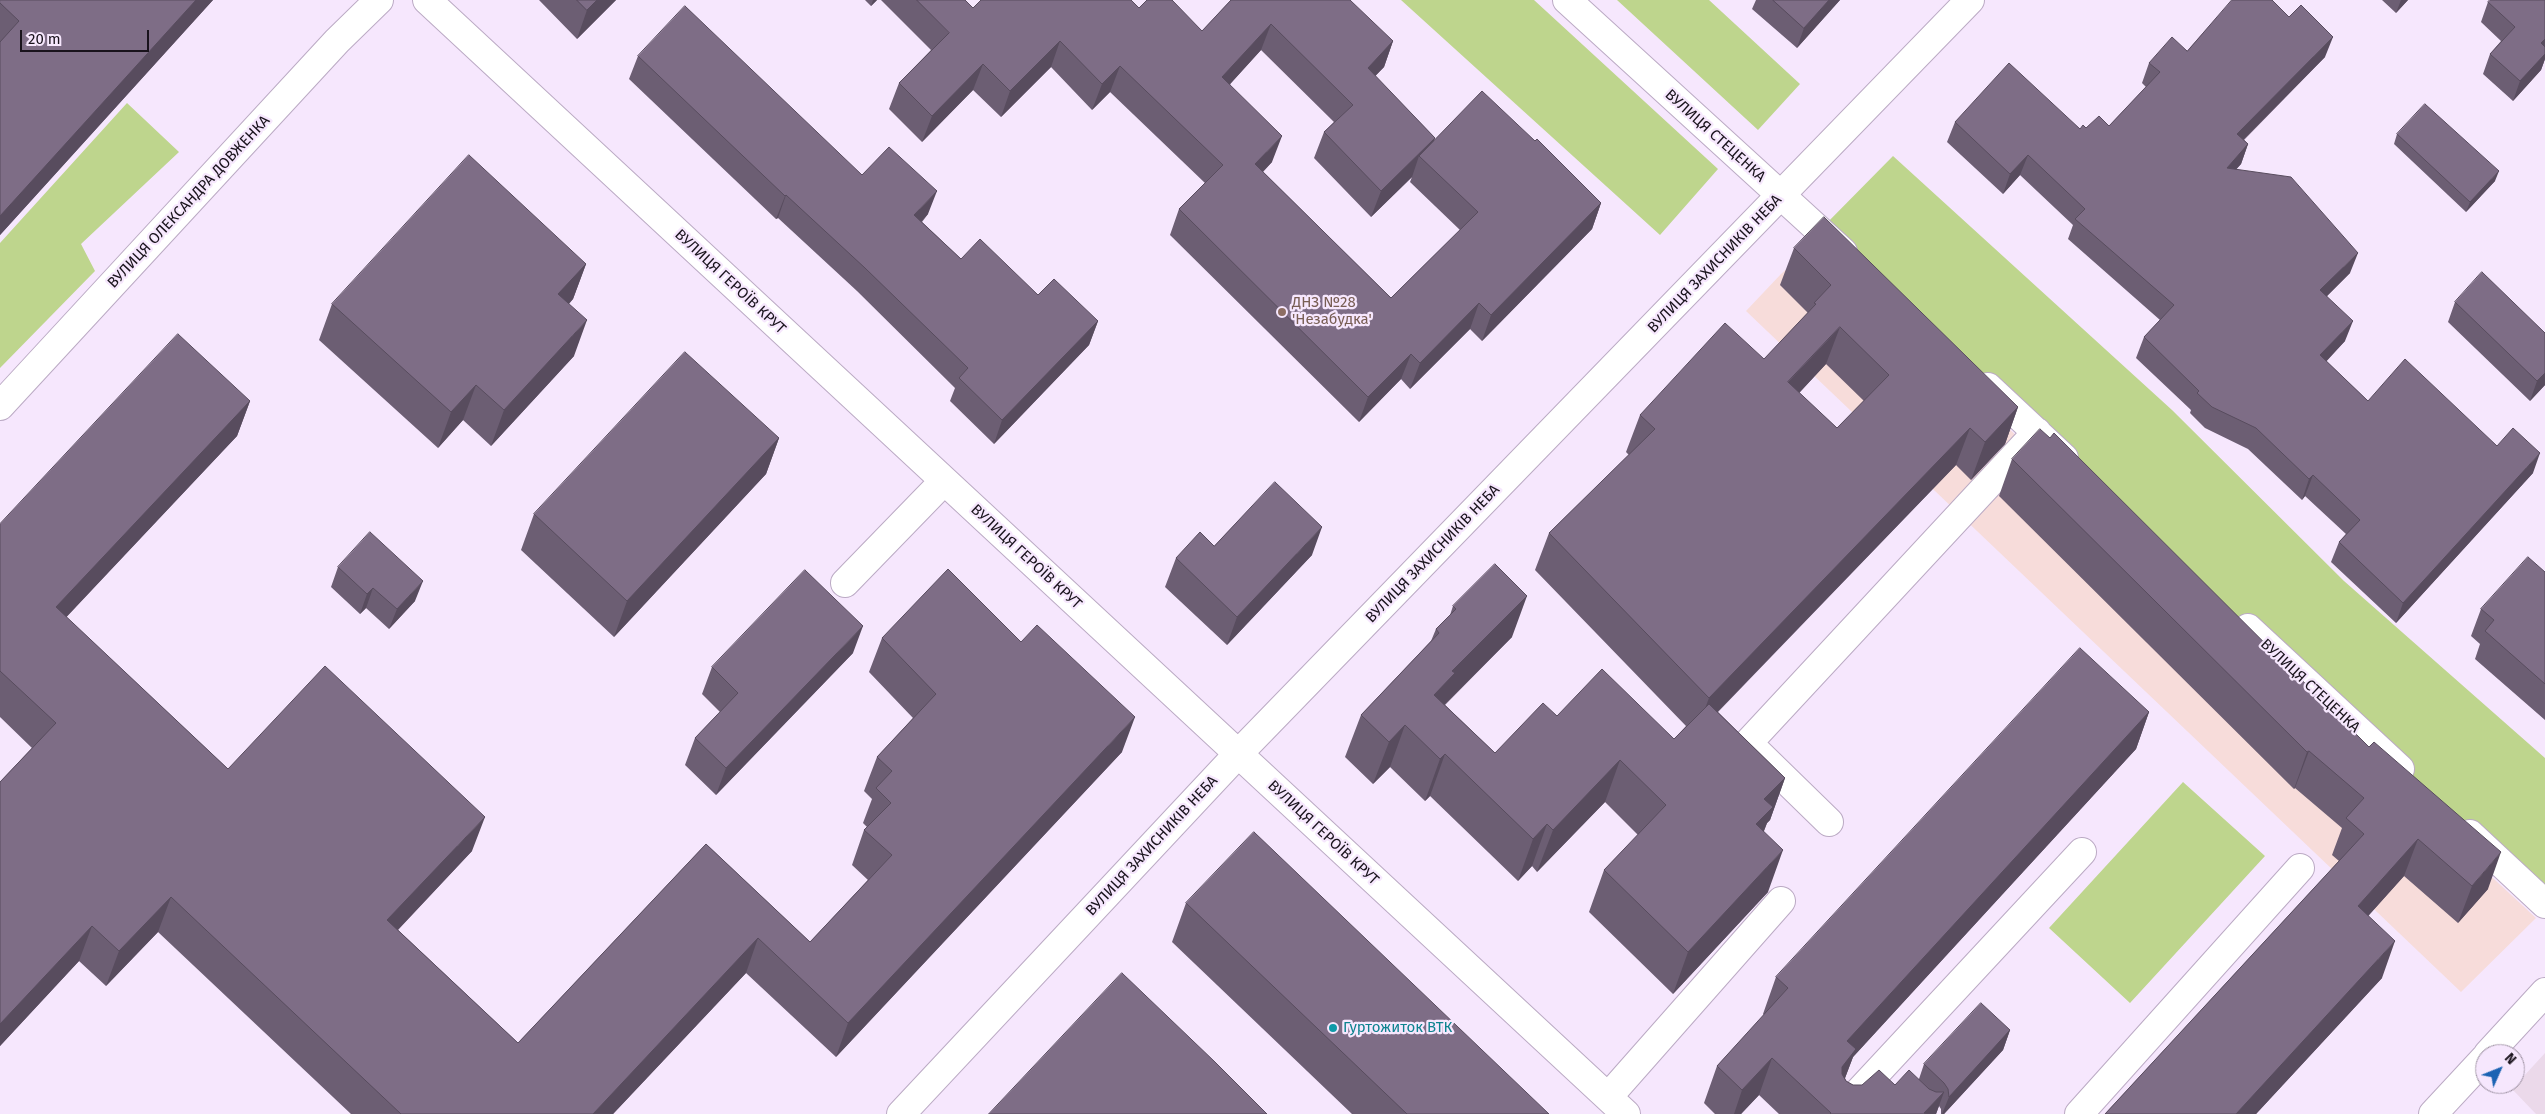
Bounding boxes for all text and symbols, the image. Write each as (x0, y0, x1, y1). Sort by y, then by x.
scale bar (22, 20, 151, 52)
text: 20 m (28, 30, 61, 48)
street label: ВУЛИЦЯ СТЕЦЕНКА (1661, 86, 1769, 186)
street label: ВУЛИЦЯ ОЛЕКСАНДРА ДОВЖЕНКА (104, 112, 274, 292)
street label: ВУЛИЦЯ ЗАХИСНИКІВ НЕБА (1644, 191, 1786, 337)
street label: ВУЛИЦЯ ГЕРОЇВ КРУТ (671, 226, 789, 338)
place label: ДНЗ №28 'Незабудка' (1292, 294, 1372, 329)
marker: ДНЗ №28 'Незабудка' (1276, 306, 1288, 318)
street label: ВУЛИЦЯ ЗАХИСНИКІВ НЕБА (1362, 481, 1504, 627)
street label: ВУЛИЦЯ ГЕРОЇВ КРУТ (967, 501, 1085, 613)
street label: ВУЛИЦЯ СТЕЦЕНКА (2257, 635, 2363, 737)
street label: ВУЛИЦЯ ЗАХИСНИКІВ НЕБА (1082, 772, 1222, 920)
street label: ВУЛИЦЯ ГЕРОЇВ КРУТ (1264, 777, 1382, 889)
place label: Гуртожиток ВТК (1343, 1019, 1452, 1037)
marker: Гуртожиток ВТК (1327, 1022, 1339, 1034)
north arrow (2475, 1044, 2525, 1094)
text: N (2501, 1050, 2520, 1068)

